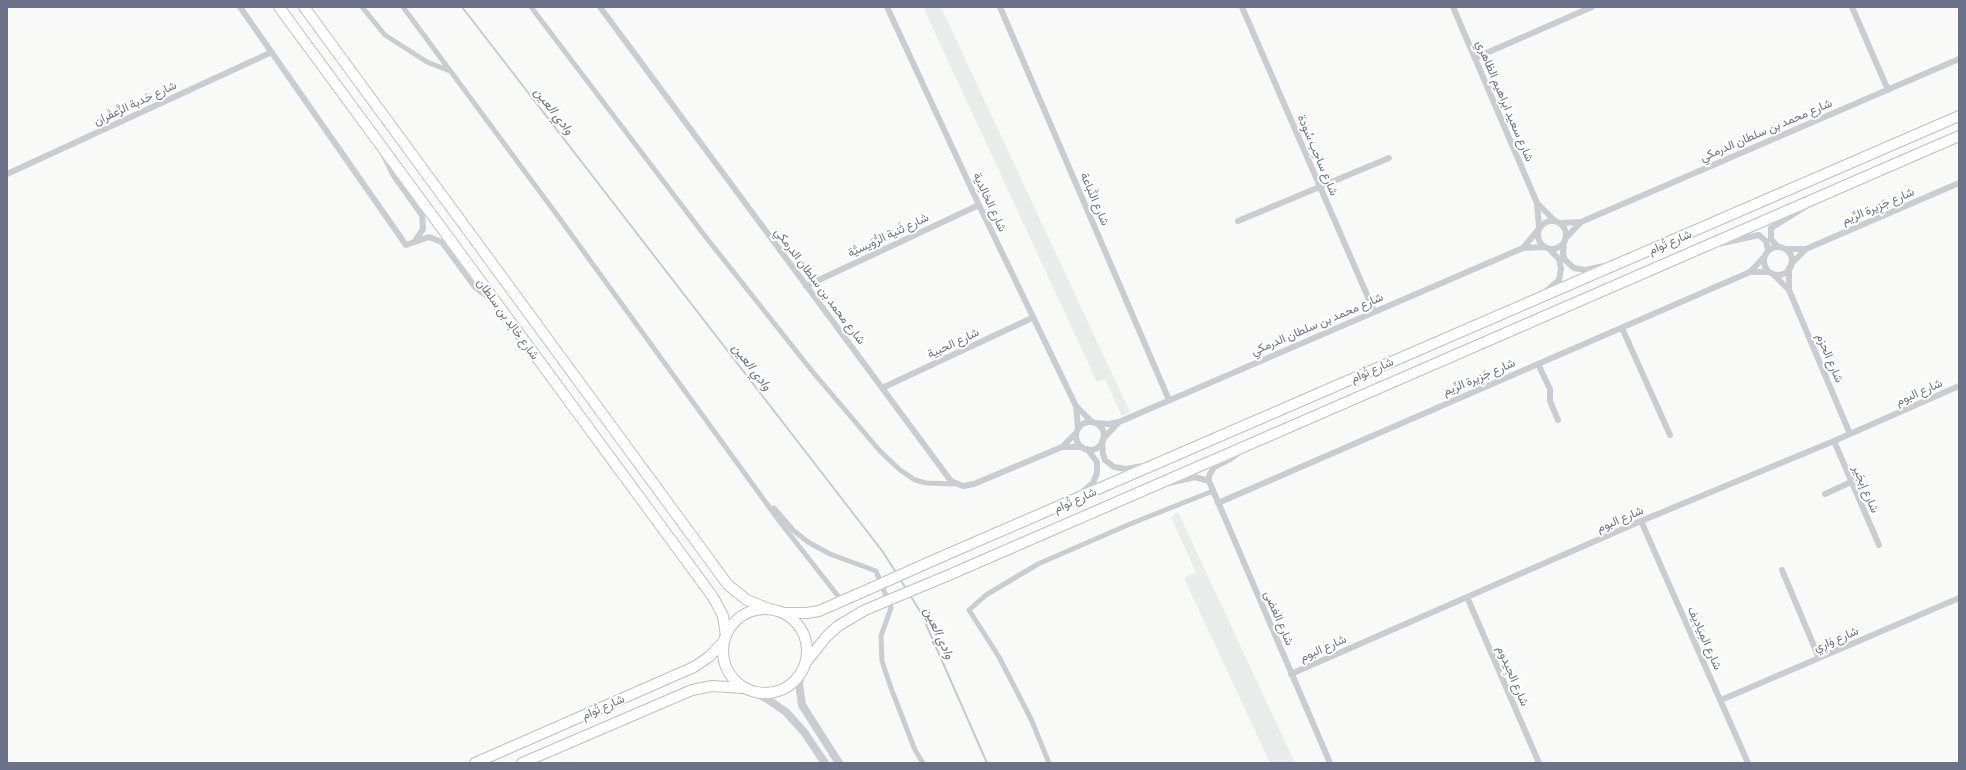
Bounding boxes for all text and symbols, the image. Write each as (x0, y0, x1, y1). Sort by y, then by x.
street label: شارع سعيد ابراهيم الظاهري (1473, 38, 1537, 164)
street label: شارع حَدبة الزَّعفَران (91, 77, 179, 129)
water label: وادي العين (531, 84, 577, 138)
street label: شارع محمد بن سلطان الدرمكي (1698, 96, 1834, 164)
street label: شارع ساحِب سُودة (1294, 112, 1342, 198)
street label: شارع الخالِدية (970, 170, 1010, 234)
street label: شارع النَّباعة (1077, 170, 1113, 228)
street label: شارع جَزِيرة الرِّيم (1840, 184, 1916, 228)
street label: شارع ثَنية الرُّوَيسيَّة (845, 210, 931, 260)
street label: شارع محمد بن سلطان الدرمكي (771, 225, 869, 347)
street label: شارع تُوام (1646, 227, 1694, 257)
street label: شارع خالِد بن سلطان (474, 276, 542, 362)
street label: شارع محمد بن سلطان الدرمكي (1249, 290, 1385, 358)
street label: شارع الحبية (925, 325, 981, 361)
street label: شارع الحزم (1813, 331, 1847, 385)
water label: وادي العين (729, 340, 775, 394)
street label: شارع تُوام (1348, 354, 1396, 386)
street label: شارع جَزِيرة الرِّيم (1441, 355, 1517, 399)
street label: شارع البوم (1894, 375, 1944, 409)
street label: شارع إبجَير (1850, 463, 1882, 515)
street label: شارع تُوام (1051, 484, 1099, 516)
street label: شارع البوم (1594, 503, 1646, 535)
street label: شارع الغضى (1261, 589, 1297, 647)
street label: شارع المِيَادِيف (1685, 604, 1725, 672)
water label: وادي العين (920, 605, 958, 661)
street label: شارع وَارِي (1811, 623, 1861, 655)
street label: شارع البوم (1298, 631, 1348, 665)
street label: شارع الجِيدوم (1494, 644, 1532, 708)
street label: شارع تُوام (579, 691, 627, 723)

